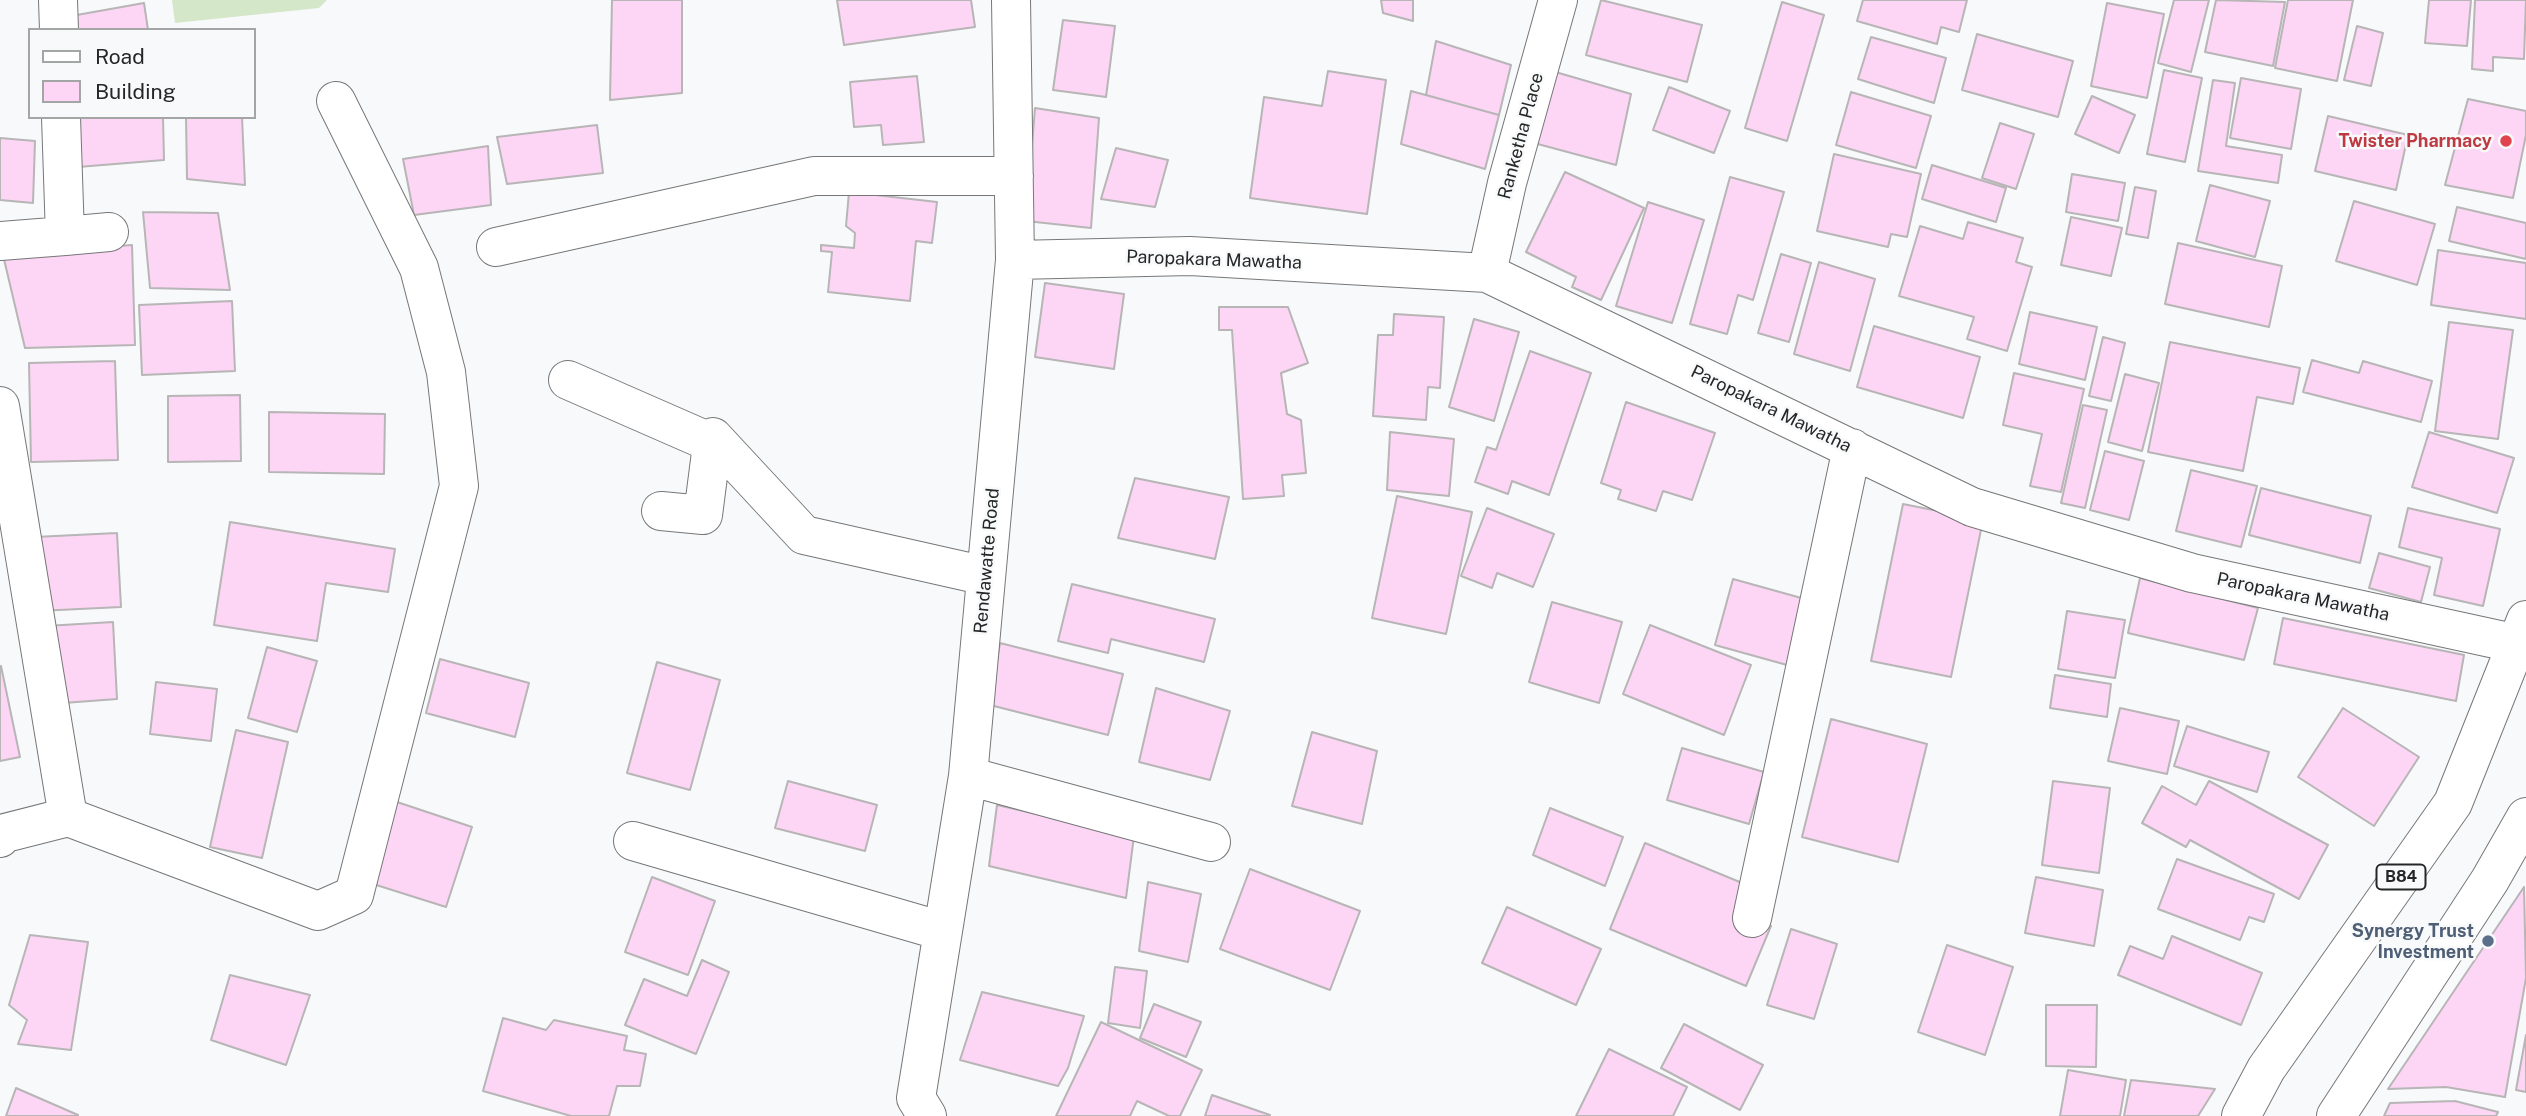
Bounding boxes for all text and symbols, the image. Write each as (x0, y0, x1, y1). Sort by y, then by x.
legend (28, 28, 256, 119)
text: Road (95, 44, 145, 69)
street label: Ranketha Place (1494, 70, 1548, 202)
text: Building (95, 79, 176, 104)
place label: Twister Pharmacy (2338, 130, 2492, 152)
marker: Twister Pharmacy (2498, 133, 2514, 149)
street label: Paropakara Mawatha (1126, 246, 1302, 274)
street label: Paropakara Mawatha (1687, 361, 1855, 457)
street label: Rendawatte Road (970, 487, 1004, 635)
street label: Paropakara Mawatha (2215, 568, 2391, 626)
road number: B84 (2376, 864, 2426, 890)
place label: Synergy Trust Investment (2351, 920, 2474, 962)
marker: Synergy Trust Investment (2480, 933, 2496, 949)

